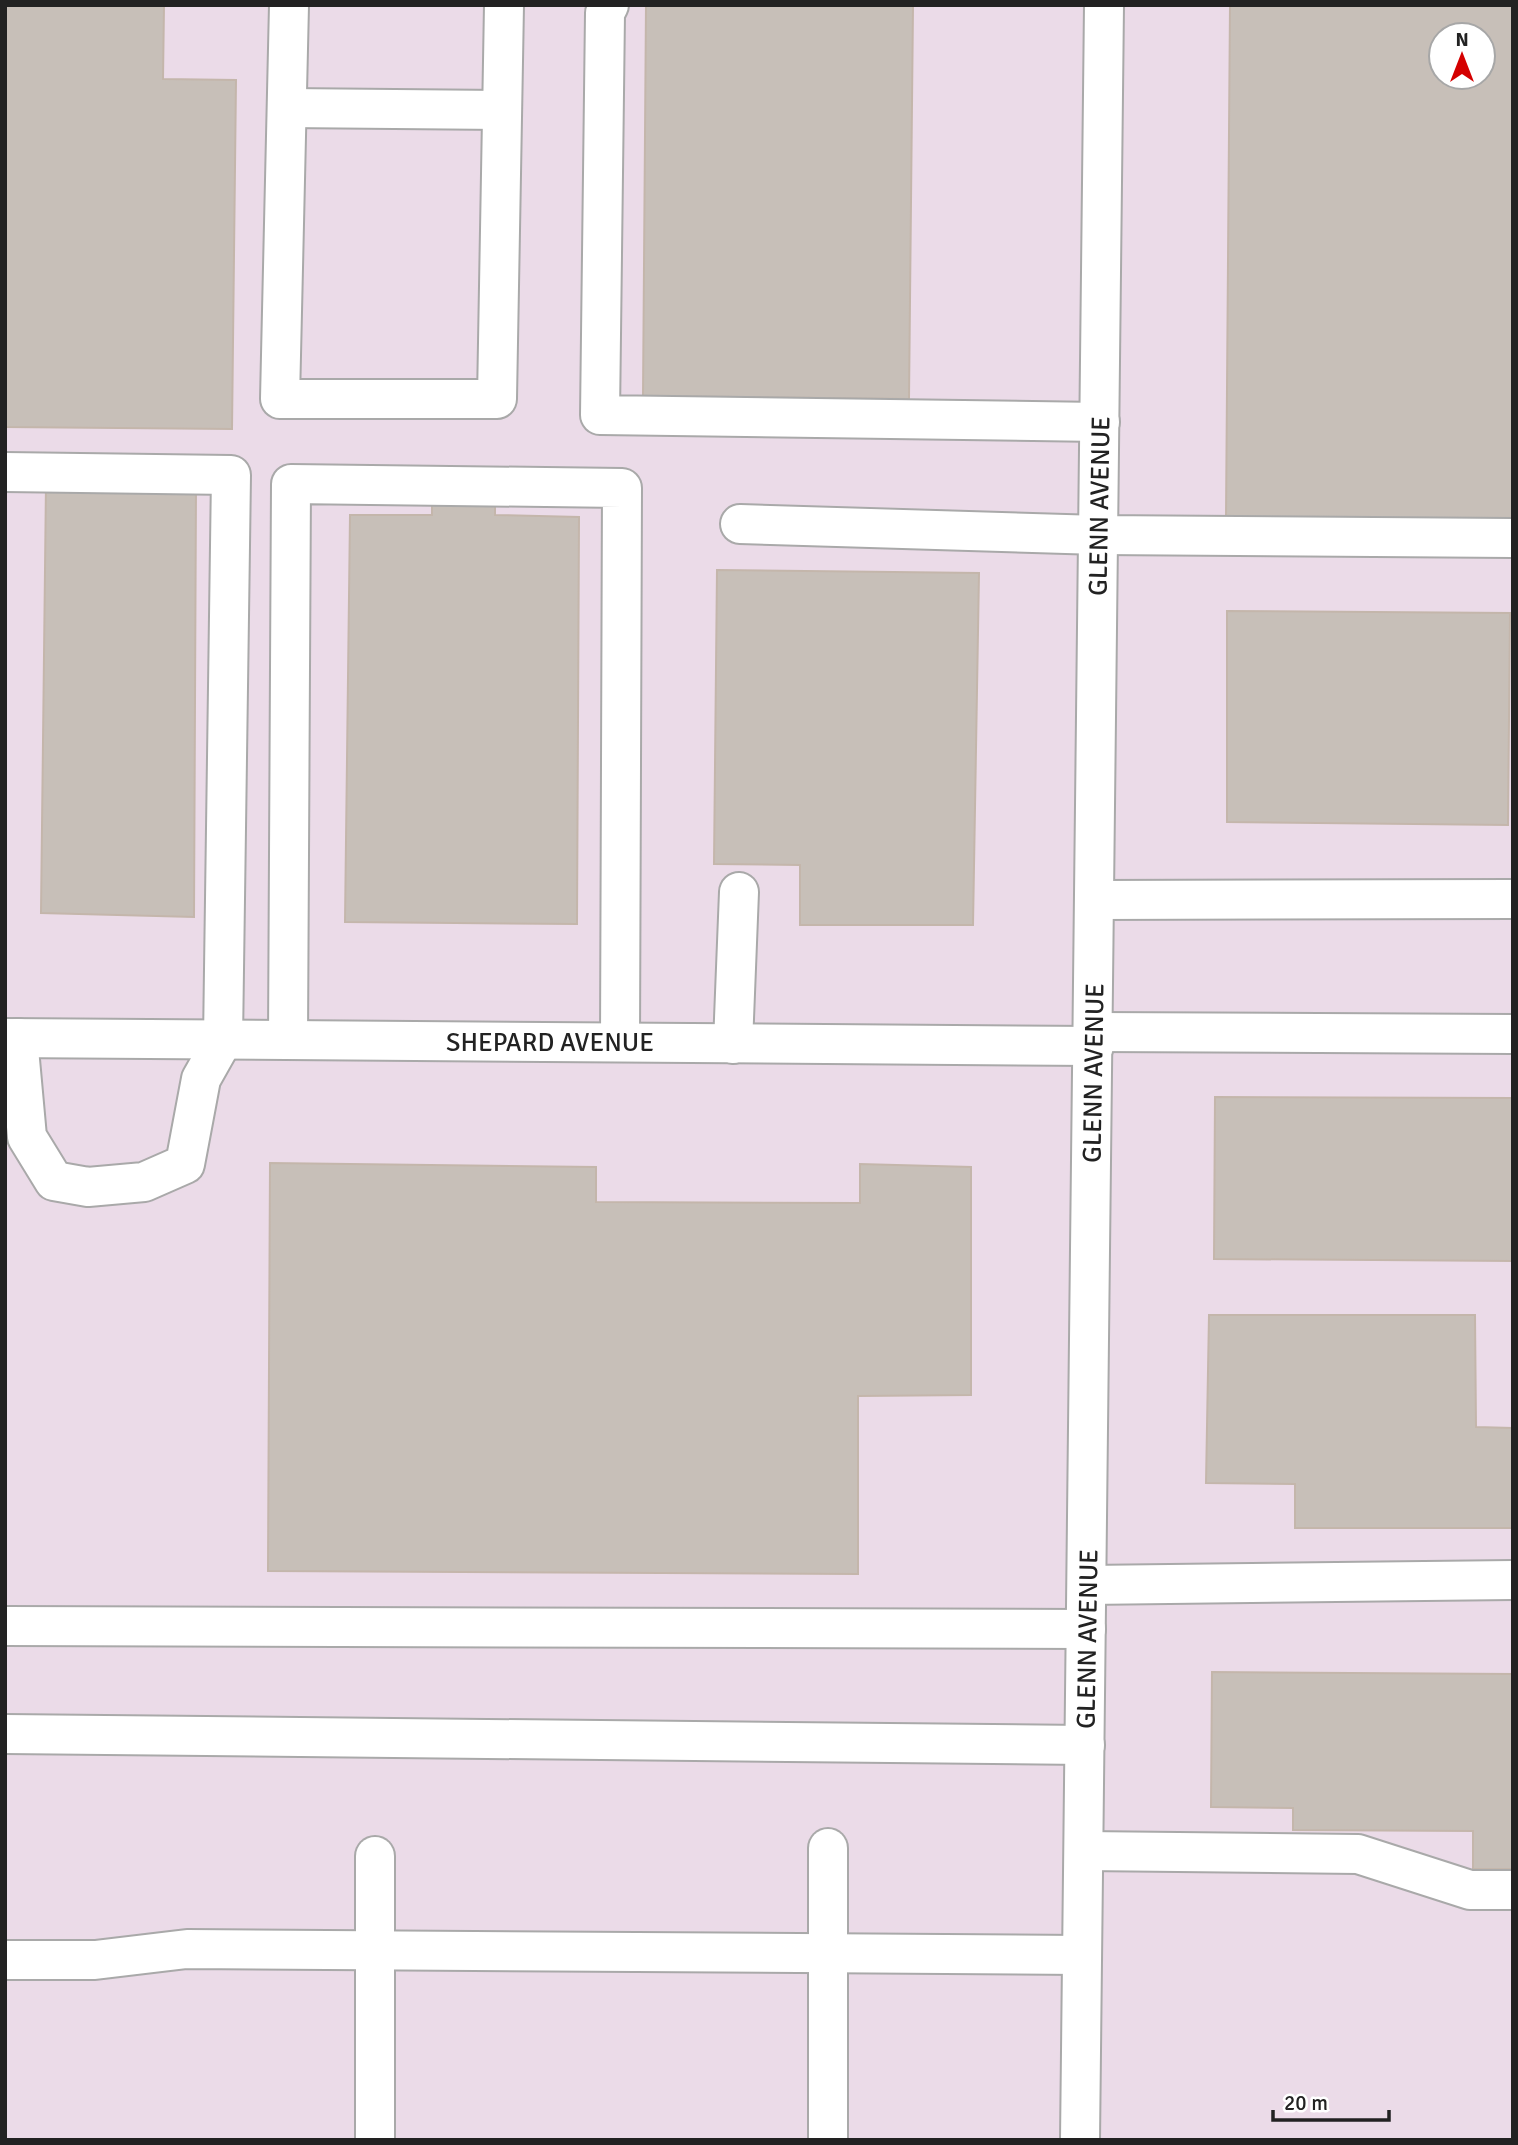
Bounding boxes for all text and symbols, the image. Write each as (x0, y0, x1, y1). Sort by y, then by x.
north arrow (1427, 21, 1497, 91)
text: N (1455, 28, 1469, 52)
street label: GLENN AVENUE (1082, 416, 1118, 596)
street label: GLENN AVENUE (1076, 983, 1112, 1163)
street label: SHEPARD AVENUE (446, 1027, 654, 1059)
street label: GLENN AVENUE (1070, 1549, 1106, 1729)
scale bar (1273, 2078, 1388, 2122)
text: 20 m (1284, 2090, 1328, 2116)

